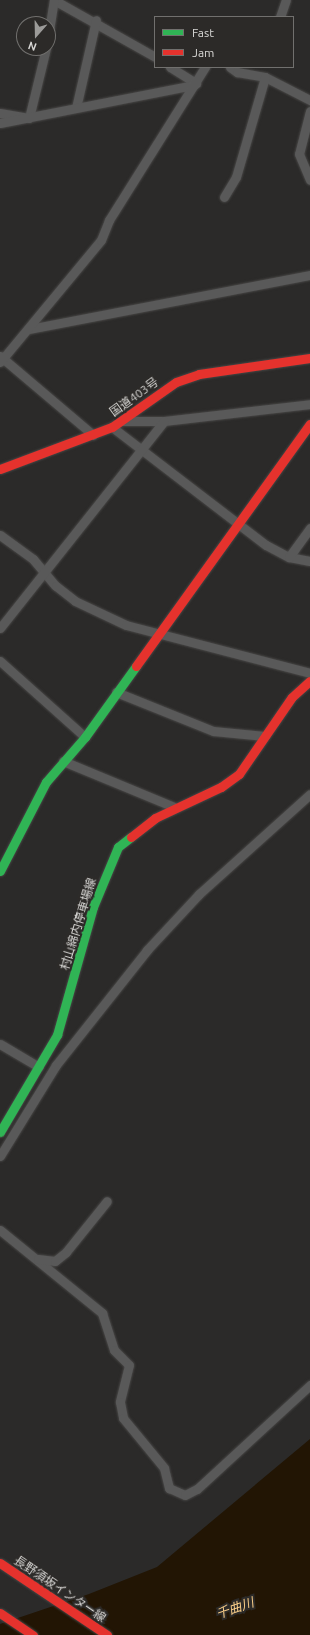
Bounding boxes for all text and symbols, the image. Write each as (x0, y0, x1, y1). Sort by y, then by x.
north arrow (16, 16, 56, 56)
legend (154, 16, 294, 68)
text: Fast (192, 26, 214, 39)
text: N (26, 39, 38, 53)
text: Jam (192, 46, 214, 59)
street label: 国道403号 (107, 375, 161, 419)
street label: 村山綿内停車場線 (57, 876, 99, 972)
street label: 長野須坂インター線 (11, 1553, 109, 1625)
water label: 千曲川 (214, 1594, 256, 1622)

